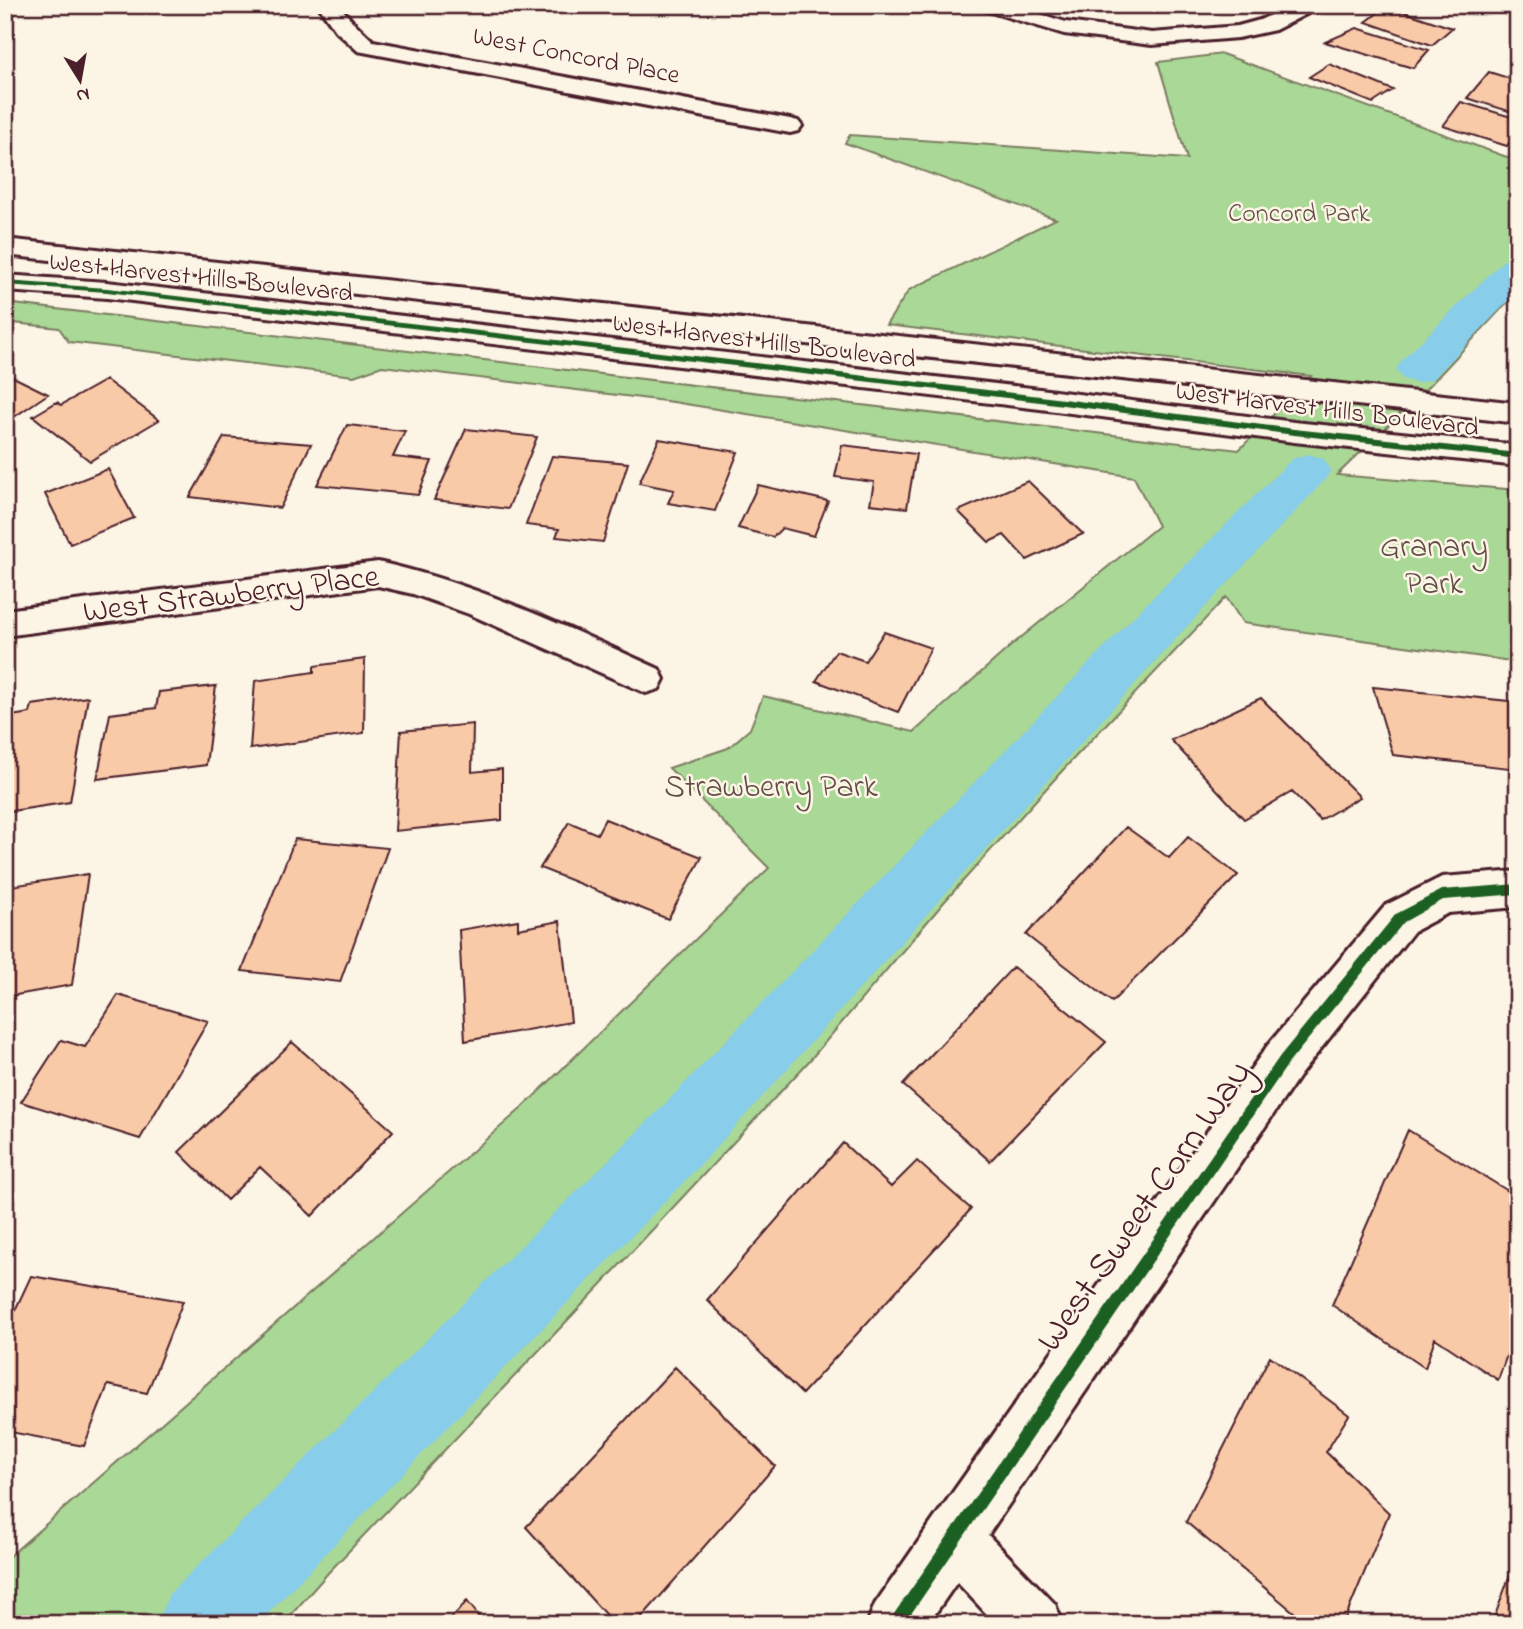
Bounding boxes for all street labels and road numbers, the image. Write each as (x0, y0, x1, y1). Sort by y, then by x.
street label: West Concord Place (469, 18, 683, 96)
street label: West Harvest Hills Boulevard (47, 244, 355, 314)
street label: West Harvest Hills Boulevard (610, 306, 918, 381)
street label: West Harvest Hills Boulevard (1173, 374, 1481, 449)
street label: West Strawberry Place (80, 554, 382, 637)
street label: West Sweet Corn Way (1024, 1049, 1268, 1365)

